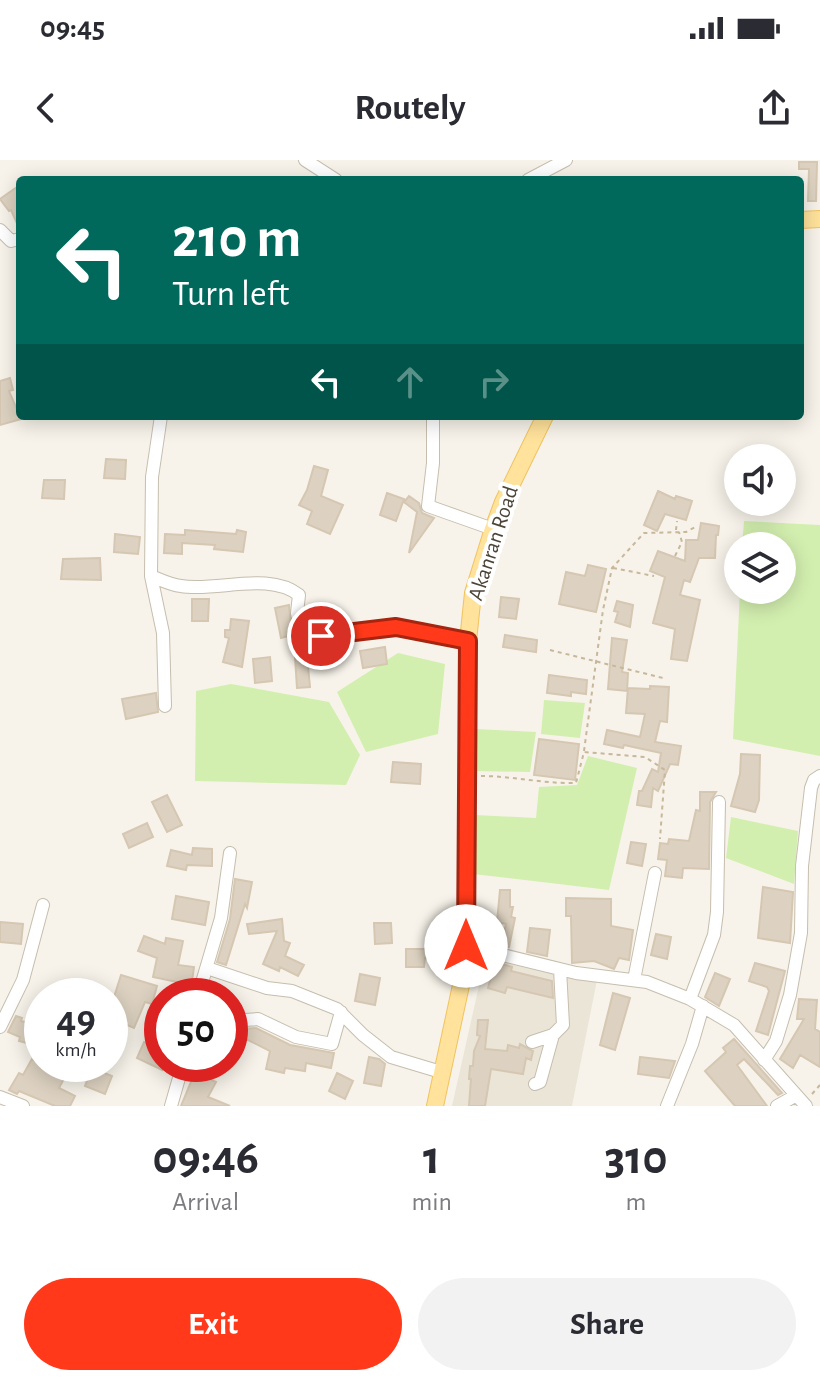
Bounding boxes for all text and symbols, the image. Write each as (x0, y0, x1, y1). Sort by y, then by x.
text: 09:45 (40, 13, 105, 43)
icon: back (24, 86, 68, 130)
icon: share (752, 86, 796, 130)
text: Routely (355, 90, 465, 126)
icon: left (40, 208, 144, 312)
text: 210 m (172, 211, 301, 267)
text: Turn left (172, 276, 289, 312)
icon: left (304, 360, 348, 404)
icon: ahead (388, 360, 432, 404)
icon: right (472, 360, 516, 404)
map controls (724, 444, 796, 604)
button: sound (724, 444, 796, 516)
street label: Akanran Road (464, 483, 522, 603)
button: layers (724, 532, 796, 604)
pin (287, 602, 355, 670)
icon: arrive (299, 614, 343, 658)
position arrow (424, 904, 508, 988)
speed limit sign: 50 (144, 978, 248, 1082)
text: 49 (56, 1000, 96, 1040)
text: km/h (55, 1040, 97, 1060)
text: 09:46 (152, 1135, 259, 1183)
text: 1 (423, 1135, 440, 1183)
text: 310 (604, 1135, 667, 1183)
text: Arrival (172, 1189, 239, 1215)
text: min (411, 1189, 452, 1215)
text: m (626, 1189, 646, 1215)
button: Exit (24, 1278, 402, 1370)
button: Share (418, 1278, 796, 1370)

